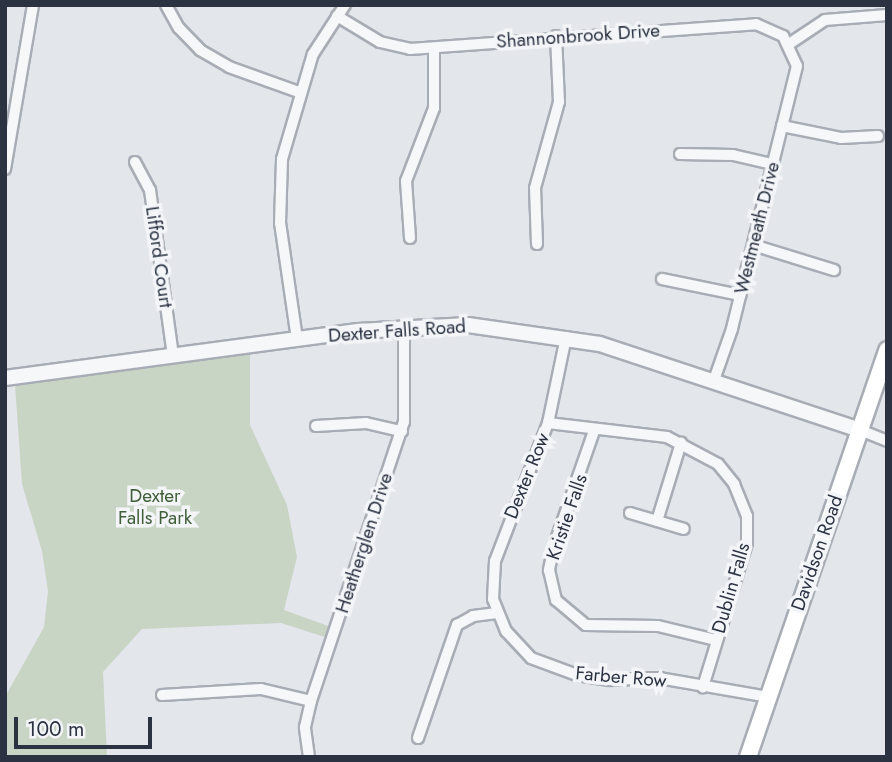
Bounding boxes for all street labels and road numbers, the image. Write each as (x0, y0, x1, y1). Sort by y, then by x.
street label: Shannonbrook Drive (495, 19, 661, 53)
street label: Westmeath Drive (730, 160, 784, 296)
street label: Lifford Court (141, 205, 177, 309)
street label: Dexter Falls Road (327, 315, 467, 347)
street label: Dexter Row (499, 430, 555, 522)
street label: Heatherglen Drive (331, 470, 397, 616)
street label: Kristie Falls (542, 471, 592, 563)
street label: Davidson Road (787, 492, 847, 614)
street label: Dublin Falls (707, 540, 755, 636)
street label: Farber Row (575, 662, 667, 692)

